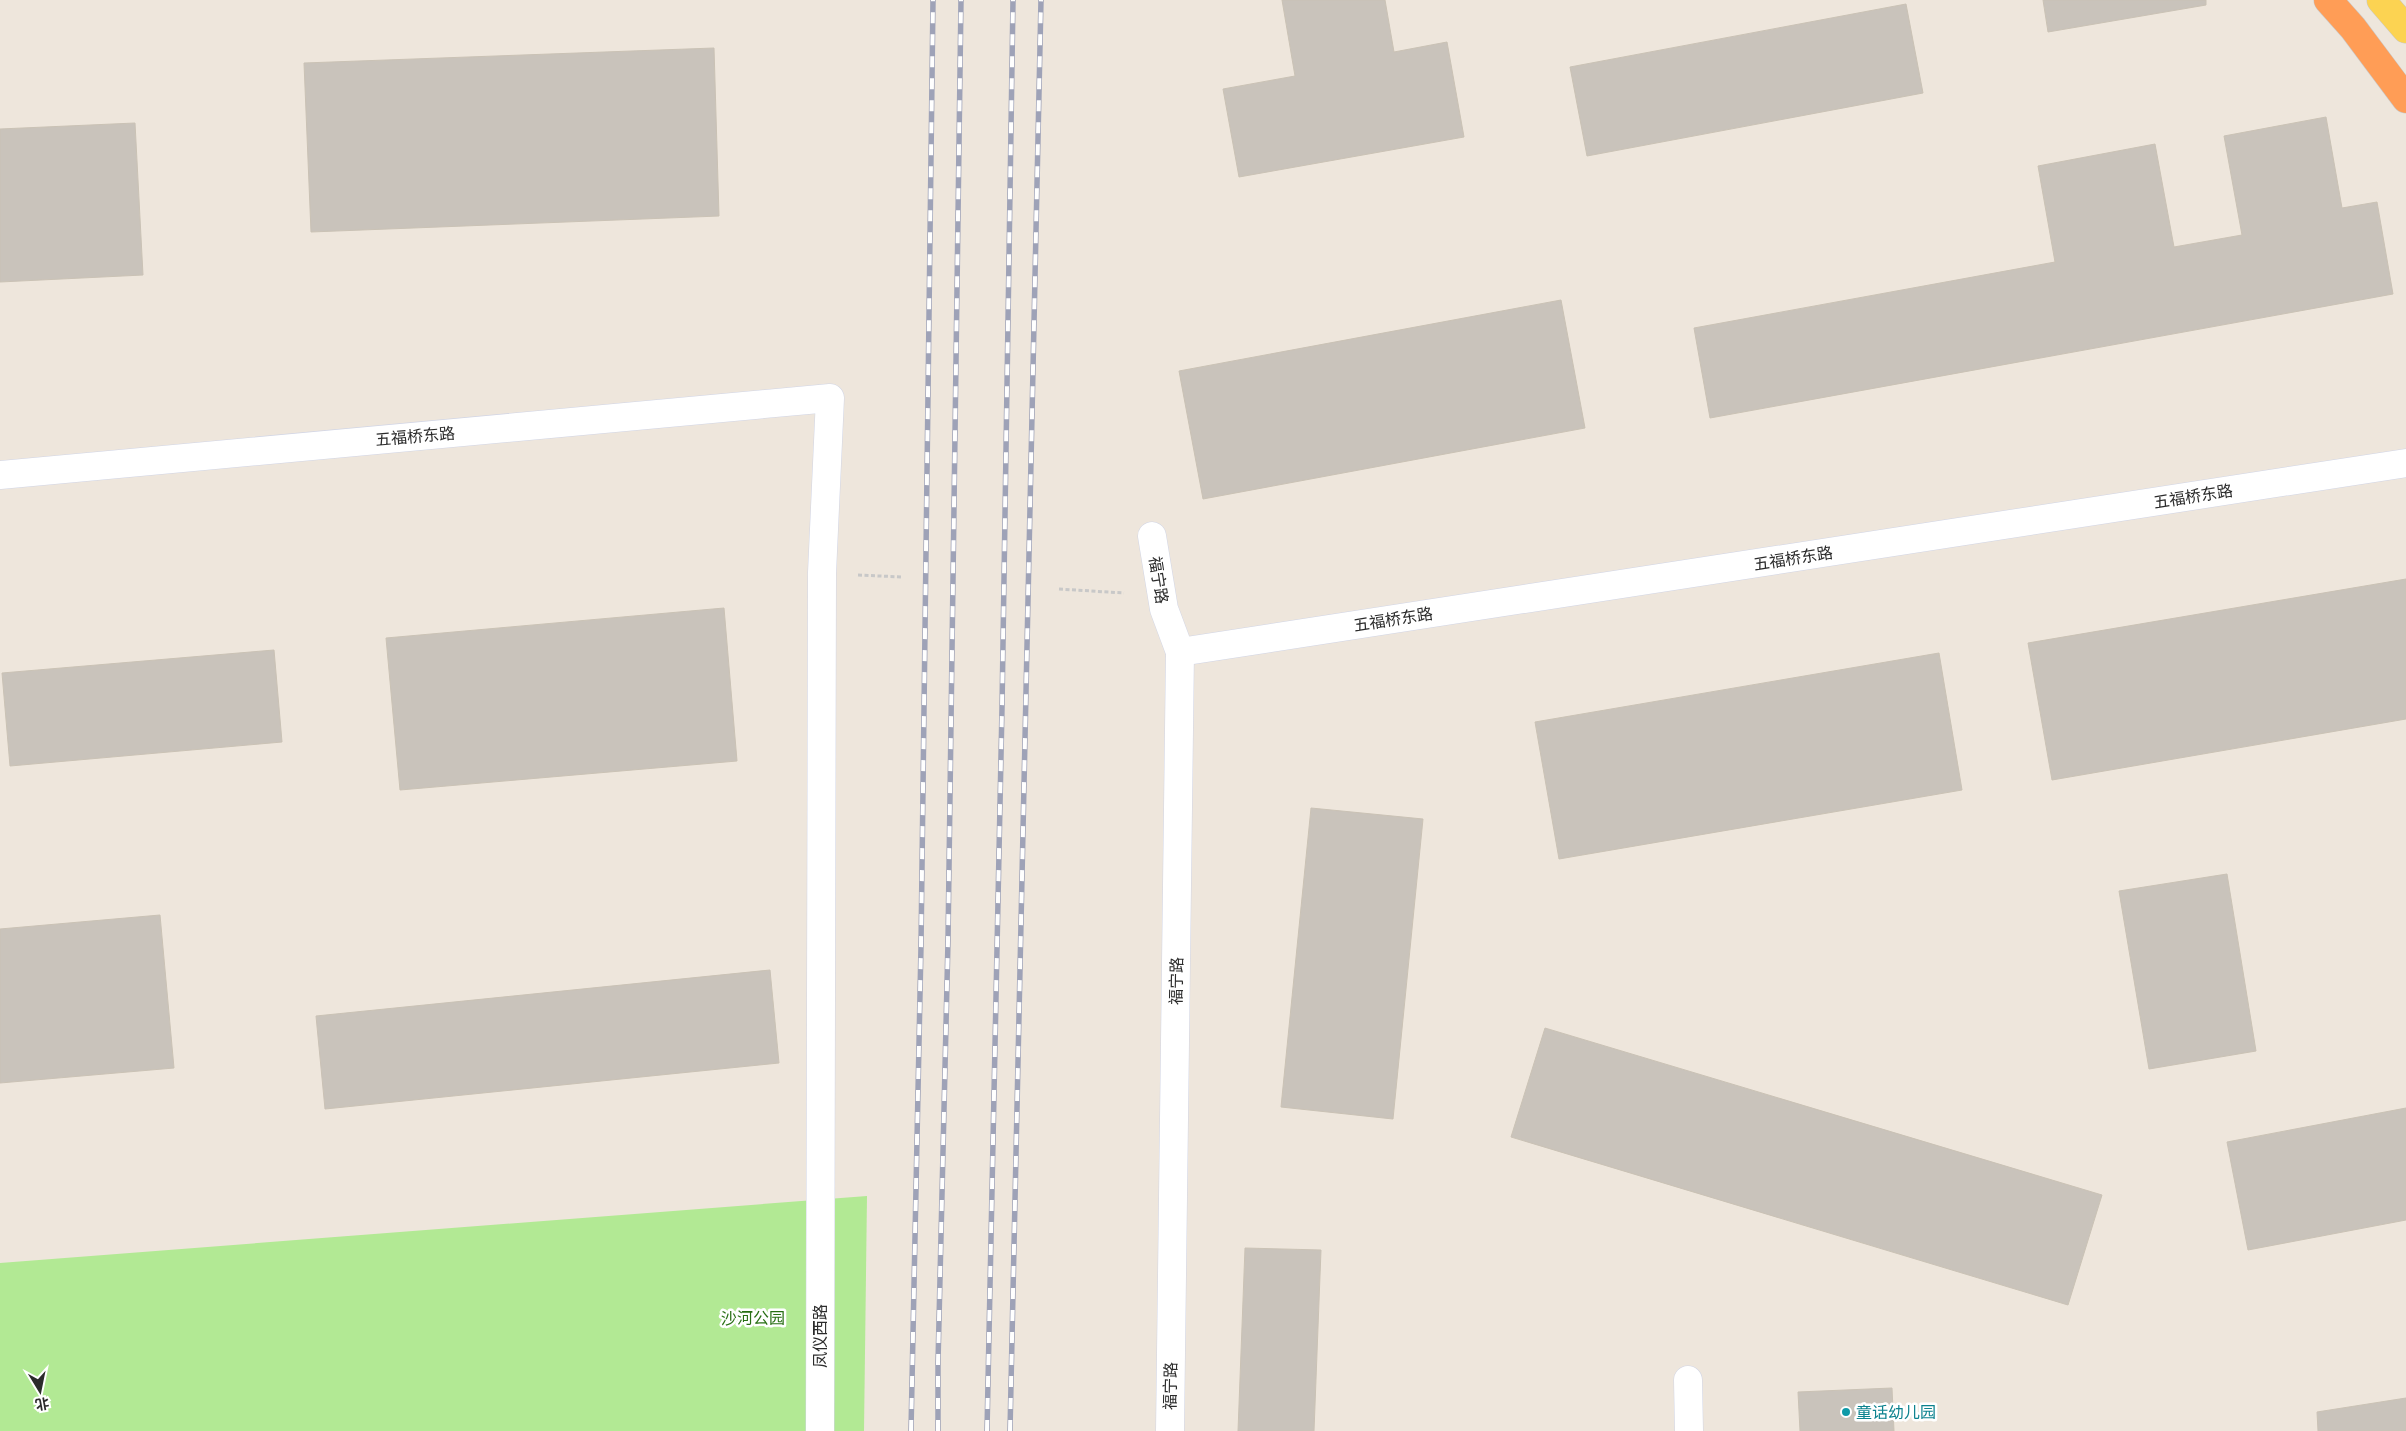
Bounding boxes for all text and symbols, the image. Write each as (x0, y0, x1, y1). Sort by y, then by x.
street label: 五福桥东路 (374, 424, 456, 448)
street label: 五福桥东路 (2152, 481, 2234, 511)
street label: 五福桥东路 (1752, 543, 1834, 573)
street label: 福宁路 (1146, 555, 1172, 605)
street label: 五福桥东路 (1352, 604, 1434, 634)
street label: 福宁路 (1167, 957, 1185, 1005)
street label: 凤仪西路 (811, 1304, 829, 1368)
park label: 沙河公园 (721, 1309, 785, 1327)
street label: 福宁路 (1161, 1362, 1179, 1410)
north arrow (15, 1366, 65, 1416)
text: 北 (34, 1395, 51, 1413)
place label: 童话幼儿园 (1856, 1403, 1936, 1421)
marker: 童话幼儿园 (1840, 1406, 1852, 1418)

